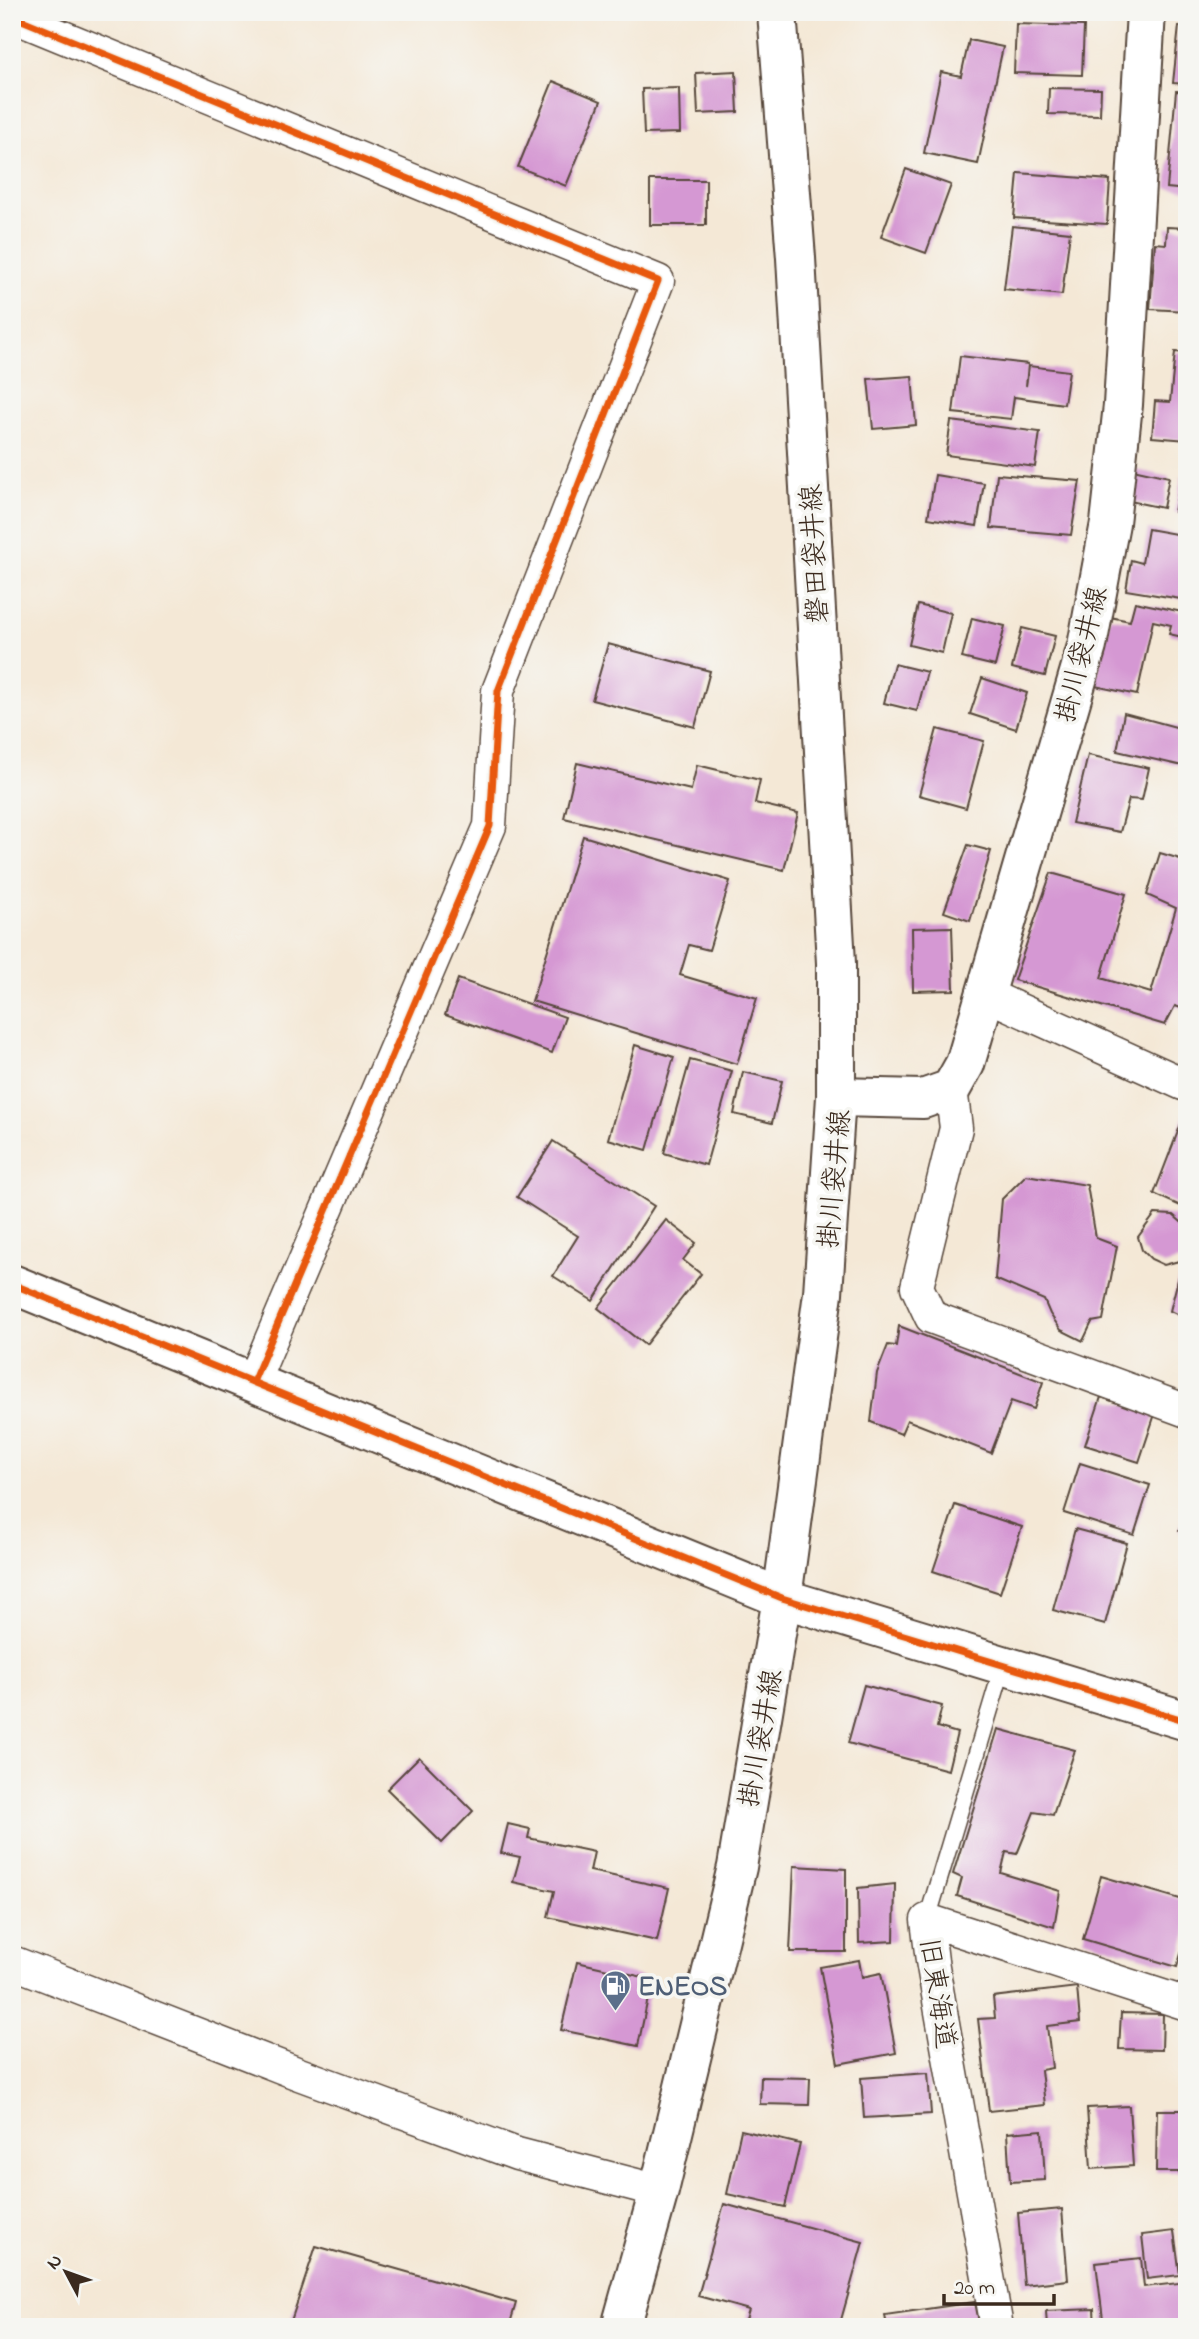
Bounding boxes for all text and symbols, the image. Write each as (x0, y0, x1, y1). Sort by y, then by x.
street label: 磐田袋井線 (792, 483, 841, 625)
street label: 掛川袋井線 (1047, 582, 1120, 728)
street label: 掛川袋井線 (810, 1108, 863, 1251)
street label: 掛川袋井線 (730, 1666, 795, 1811)
street label: 旧東海道 (907, 1935, 965, 2052)
fuel station icon: ENEOS (598, 1968, 632, 2012)
place label: ENEOS (638, 1968, 727, 2009)
north arrow (32, 2238, 102, 2308)
text: N (41, 2249, 70, 2276)
scale bar (944, 2262, 1054, 2306)
text: 20 m (954, 2274, 995, 2304)

